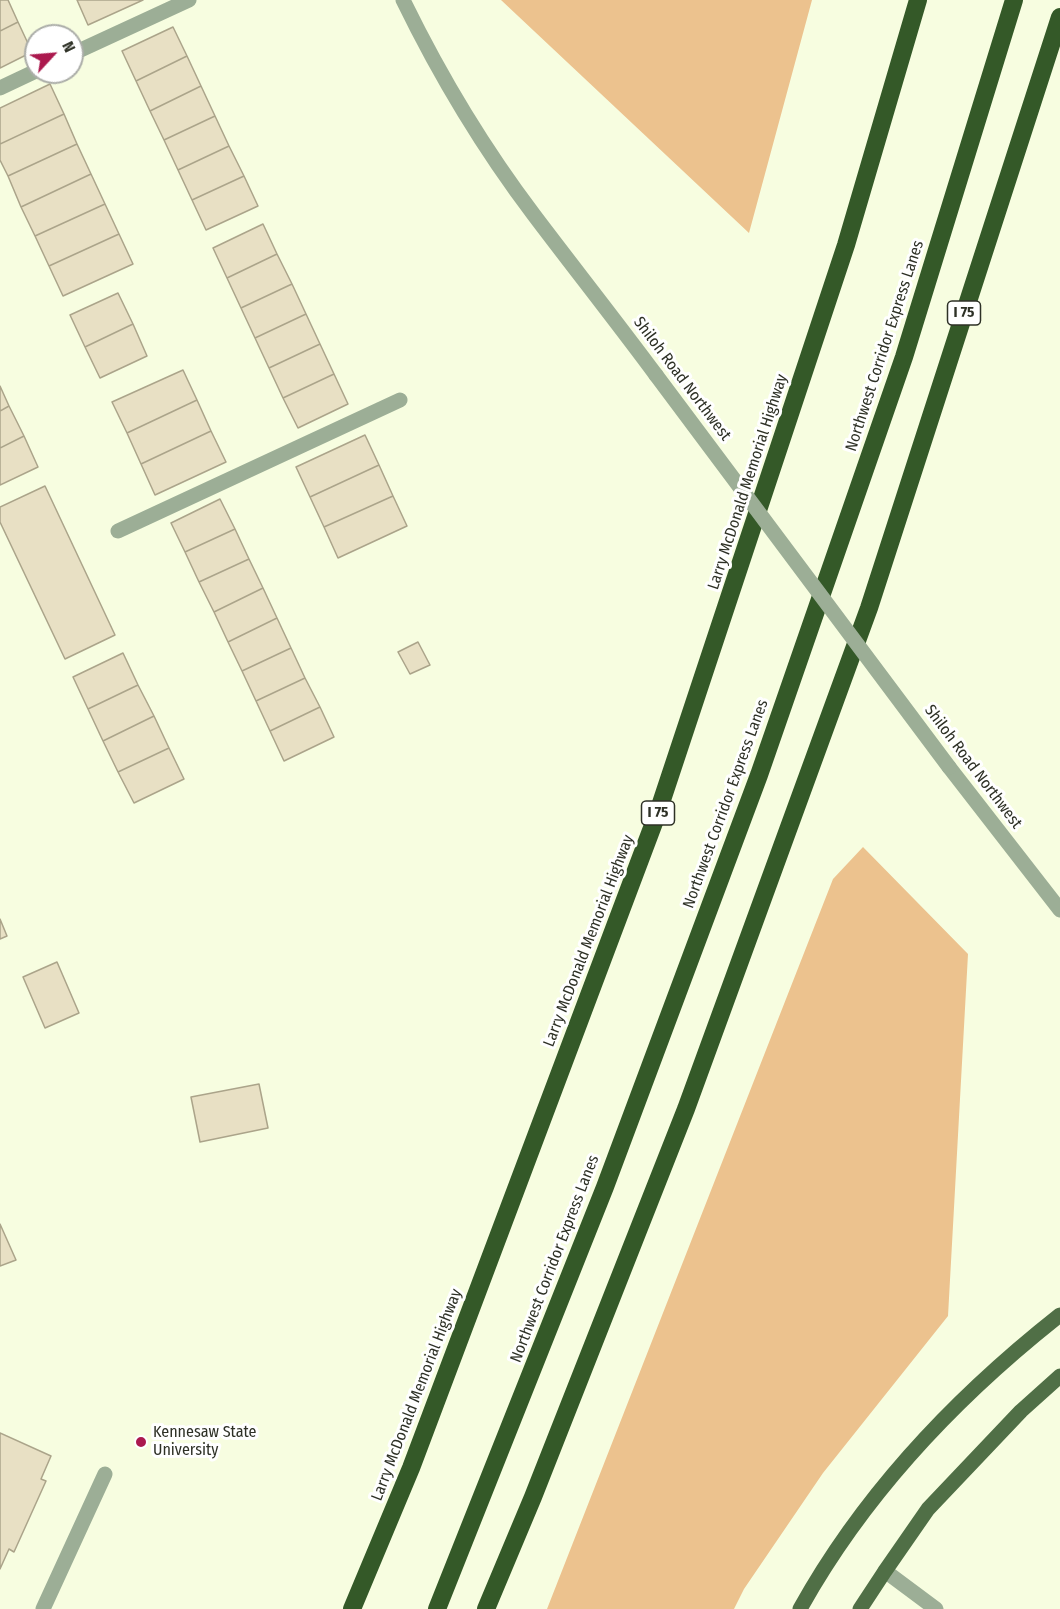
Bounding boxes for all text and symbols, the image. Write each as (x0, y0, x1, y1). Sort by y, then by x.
north arrow (24, 24, 84, 84)
text: N (58, 38, 79, 55)
street label: Northwest Corridor Express Lanes (842, 238, 928, 454)
road number: I 75 (948, 301, 980, 325)
street label: Shiloh Road Northwest (629, 313, 735, 445)
street label: Larry McDonald Memorial Highway (704, 372, 792, 592)
street label: Northwest Corridor Express Lanes (679, 697, 773, 911)
street label: Shiloh Road Northwest (920, 701, 1026, 833)
road number: I 75 (642, 801, 674, 825)
street label: Larry McDonald Memorial Highway (540, 832, 638, 1050)
street label: Northwest Corridor Express Lanes (506, 1153, 604, 1365)
street label: Larry McDonald Memorial Highway (368, 1286, 466, 1504)
place label: Kennesaw State University (153, 1423, 256, 1461)
marker: Kennesaw State University (134, 1435, 148, 1449)

